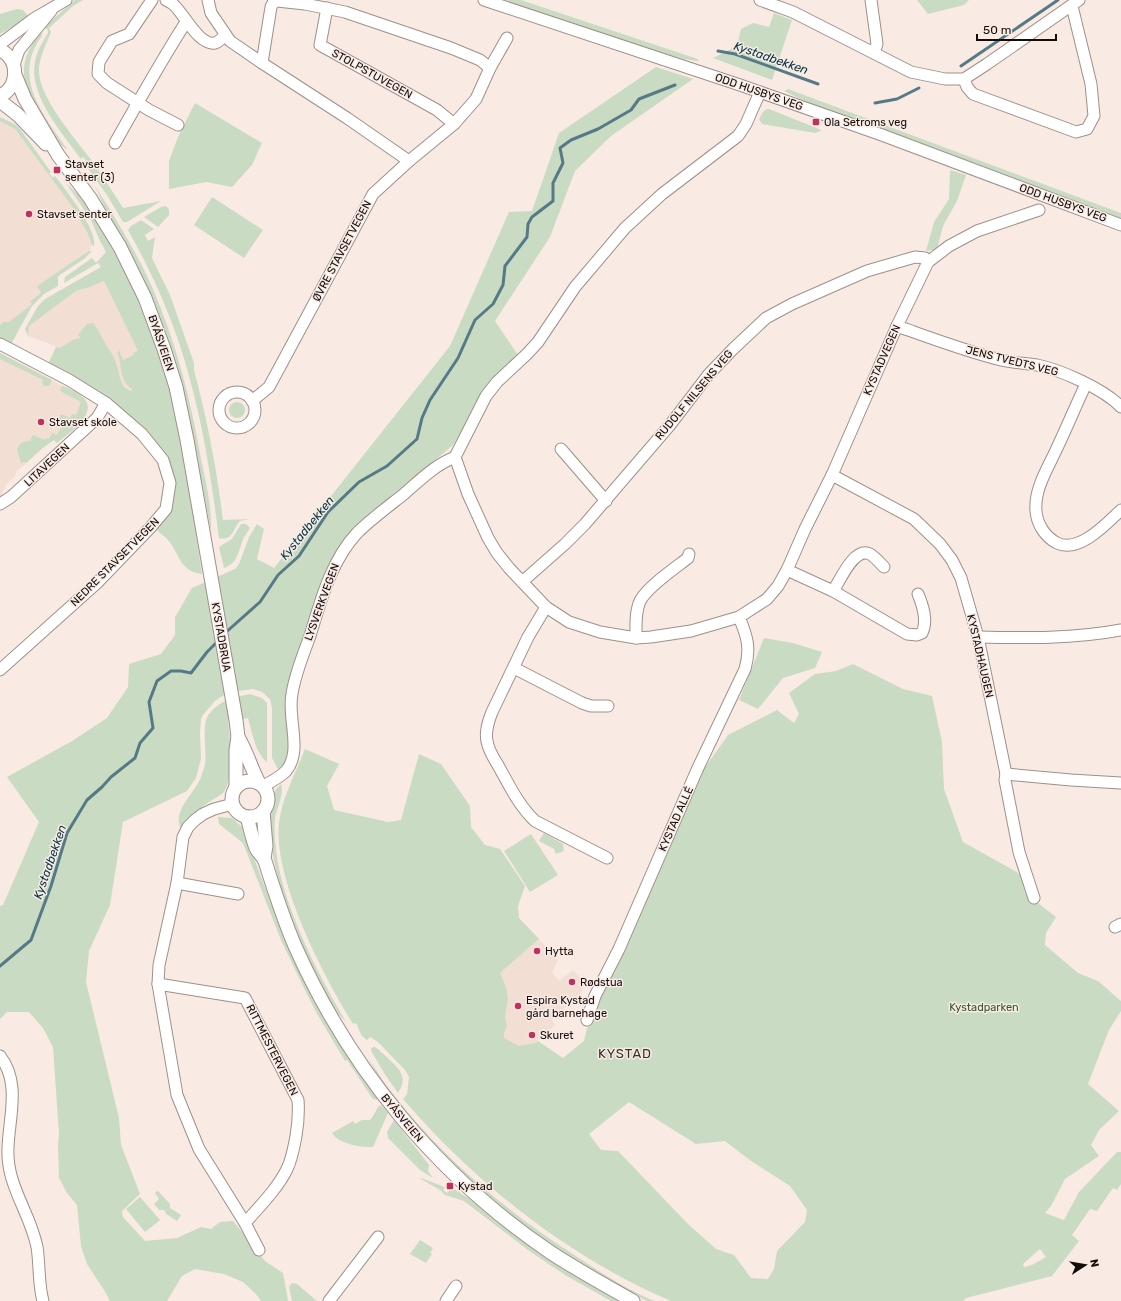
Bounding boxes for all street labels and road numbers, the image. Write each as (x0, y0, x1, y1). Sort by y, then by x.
street label: STOLPSTUVEGEN (329, 46, 415, 102)
street label: ODD HUSBYS VEG (713, 71, 805, 113)
street label: ODD HUSBYS VEG (1017, 181, 1109, 225)
street label: ØVRE STAVSETVEGEN (310, 198, 374, 304)
street label: BYÅSVEIEN (145, 313, 177, 373)
street label: KYSTADVEGEN (861, 323, 903, 397)
street label: JENS TVEDTS VEG (964, 343, 1060, 379)
street label: RUDOLF NILSENS VEG (653, 347, 735, 443)
street label: LITAVEGEN (22, 441, 72, 489)
street label: NEDRE STAVSETVEGEN (68, 515, 162, 609)
street label: LYSVERKVEGEN (302, 561, 342, 643)
street label: KYSTADBRUA (209, 601, 234, 673)
street label: KYSTADHAUGEN (964, 613, 996, 699)
street label: KYSTAD ALLÉ (656, 784, 696, 853)
street label: RITTMESTERVEGEN (243, 1002, 301, 1098)
street label: BYÅSVEIEN (378, 1091, 426, 1145)

